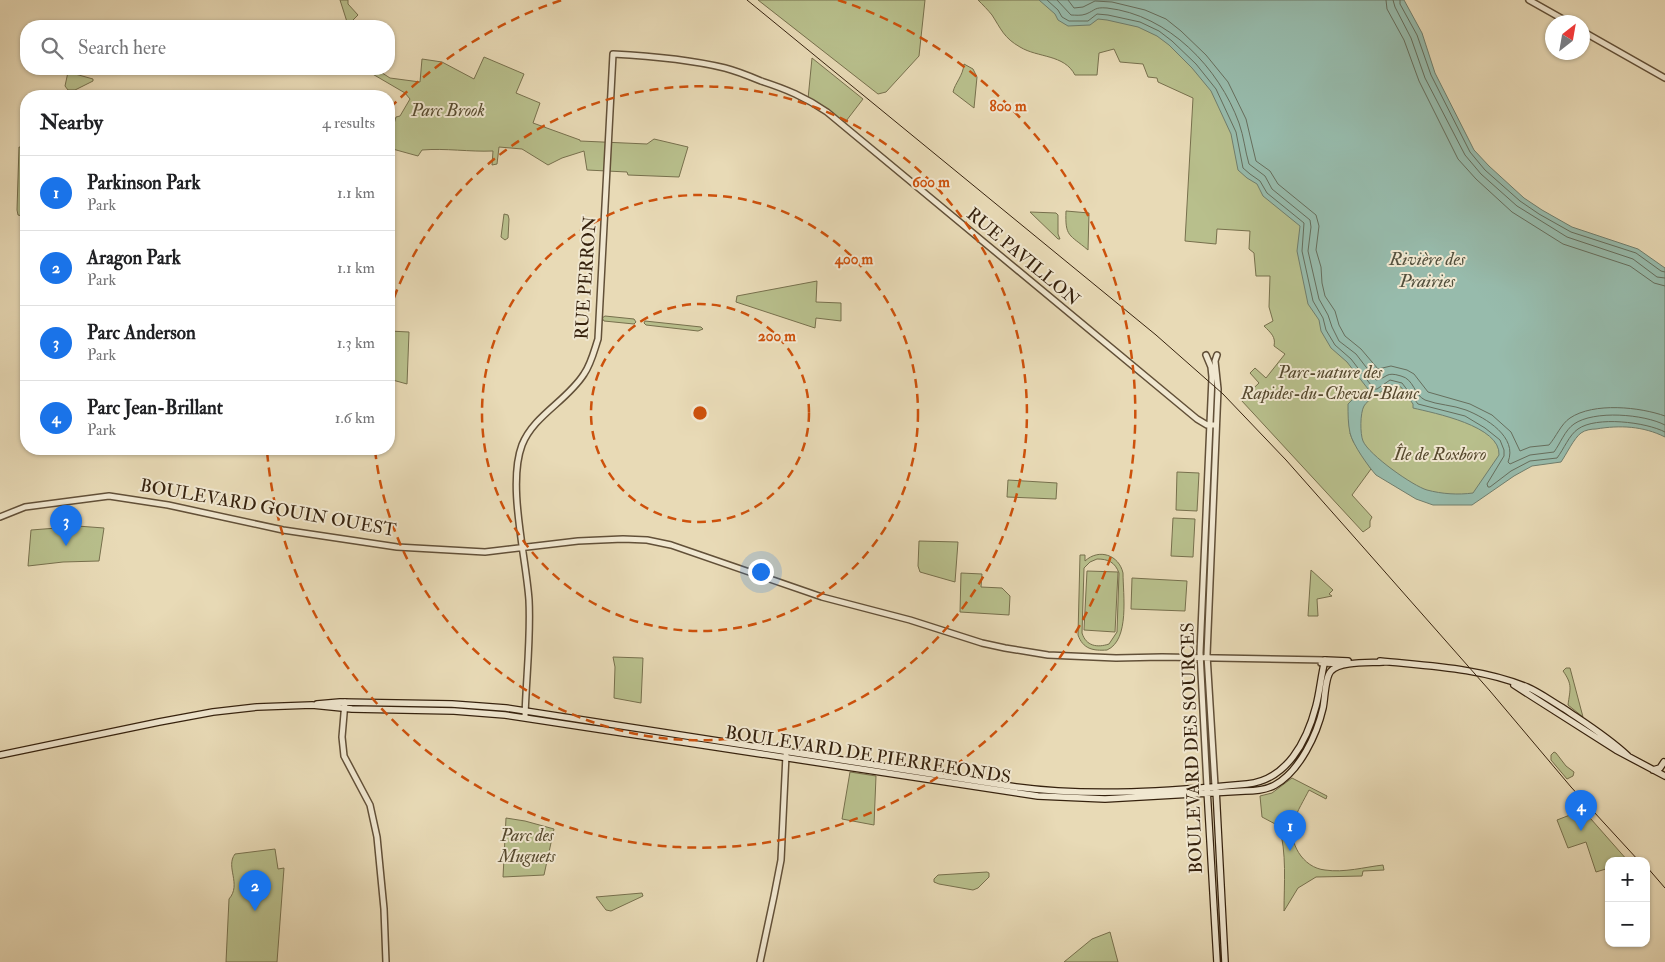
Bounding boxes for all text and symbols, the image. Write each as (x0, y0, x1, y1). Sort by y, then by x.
north arrow (1545, 15, 1590, 60)
search box (20, 20, 395, 75)
icon: search (38, 34, 66, 62)
text: Search here (78, 36, 166, 60)
text: 800 m (989, 97, 1027, 116)
park label: Parc Brook (410, 99, 485, 122)
text: Nearby (40, 109, 103, 136)
text: 4 results (322, 113, 375, 133)
text: Parkinson Park (87, 171, 200, 195)
text: 600 m (912, 173, 950, 192)
text: 1 (53, 183, 59, 203)
text: 1.1 km (337, 183, 375, 203)
text: Park (87, 195, 116, 215)
street label: RUE PAVILLON (962, 203, 1084, 311)
street label: RUE PERRON (570, 216, 602, 340)
text: Aragon Park (87, 246, 181, 270)
water label: Rivière des Prairies (1388, 247, 1466, 293)
text: 400 m (834, 250, 873, 269)
text: 2 (52, 258, 60, 278)
text: 1.1 km (337, 258, 375, 278)
text: Park (87, 270, 116, 290)
text: Parc Anderson (87, 321, 196, 345)
text: 200 m (758, 327, 796, 346)
text: 3 (53, 333, 59, 353)
text: 1.3 km (337, 333, 375, 353)
text: Park (87, 345, 116, 365)
park label: Parc-nature des Rapides-du-Cheval-Blanc (1240, 361, 1419, 405)
text: Parc Jean-Brillant (87, 396, 223, 420)
centre of rings (691, 404, 709, 422)
text: 4 (52, 408, 60, 428)
text: 1.6 km (335, 408, 375, 428)
text: Park (87, 420, 116, 440)
park label: Île de Roxboro (1393, 443, 1486, 466)
street label: BOULEVARD GOUIN OUEST (138, 474, 398, 542)
pin: 3 (50, 505, 82, 546)
your location (748, 559, 774, 585)
street label: BOULEVARD DES SOURCES (1176, 622, 1208, 874)
street label: BOULEVARD DE PIERREFONDS (723, 721, 1013, 789)
pin: 4 (1565, 790, 1597, 831)
pin: 1 (1274, 810, 1306, 851)
park label: Parc des Muguets (497, 824, 557, 868)
map controls (1605, 857, 1650, 947)
button: + (1605, 857, 1650, 902)
pin: 2 (239, 870, 271, 911)
button: − (1605, 902, 1650, 947)

